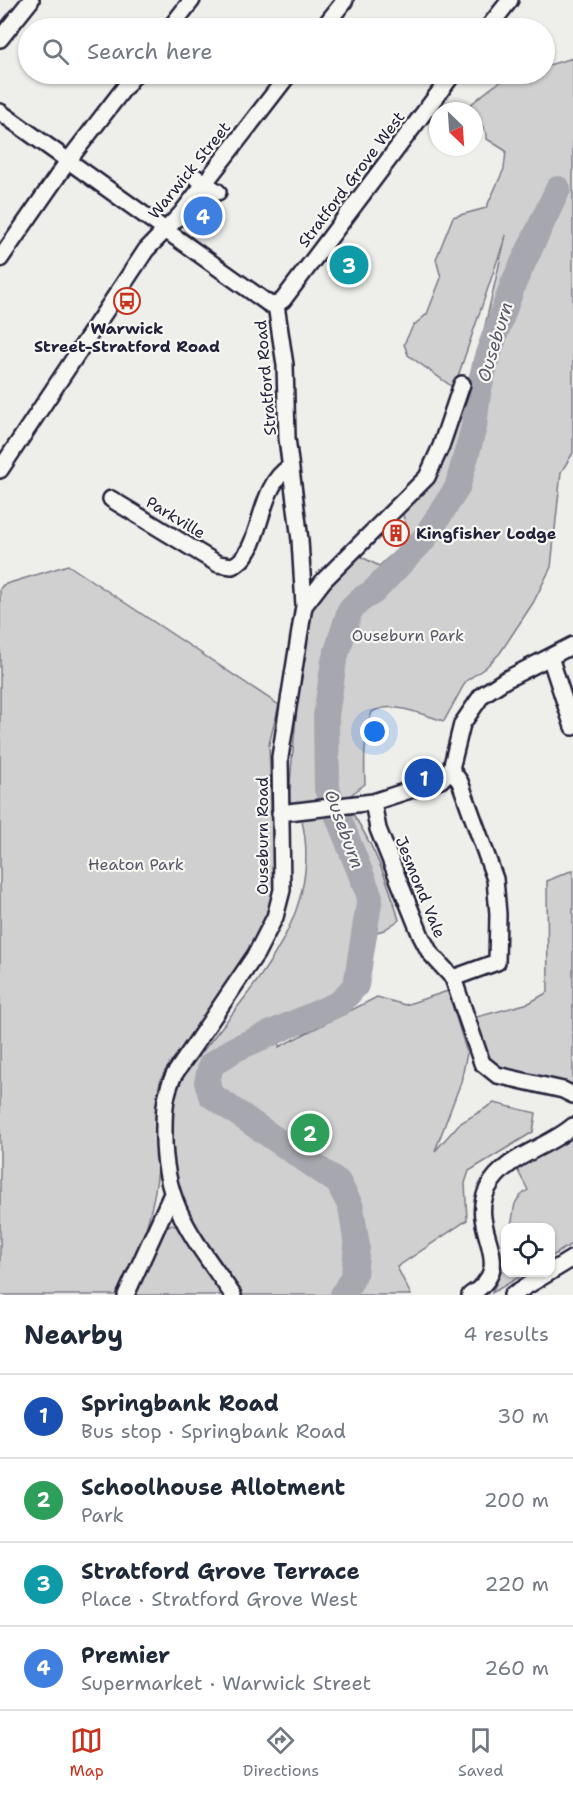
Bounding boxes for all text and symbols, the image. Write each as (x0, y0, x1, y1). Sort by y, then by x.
search box (18, 18, 555, 84)
icon: search (39, 35, 72, 68)
text: Search here (87, 37, 213, 66)
north arrow (429, 102, 483, 156)
street label: Stratford Grove West (293, 107, 410, 252)
street label: Warwick Street (144, 117, 235, 223)
pin: 4 (184, 194, 222, 238)
pin: 3 (330, 242, 368, 288)
bus stop icon: Warwick Street-Stratford Road (112, 286, 142, 316)
water label: Ouseburn (471, 299, 519, 385)
place label: Warwick Street-Stratford Road (34, 318, 220, 357)
street label: Stratford Road (250, 319, 281, 437)
street label: Parkville (142, 492, 209, 543)
building icon: Kingfisher Lodge (381, 518, 411, 548)
place label: Kingfisher Lodge (416, 523, 557, 544)
park label: Ouseburn Park (352, 625, 464, 646)
your location (360, 717, 389, 746)
pin: 1 (404, 756, 444, 800)
street label: Ouseburn Road (252, 777, 273, 895)
water label: Ouseburn (319, 786, 369, 872)
street label: Jesmond Vale (391, 833, 450, 941)
park label: Heaton Park (88, 854, 184, 875)
pin: 2 (290, 1110, 330, 1156)
map controls (501, 1223, 555, 1277)
button: locate (501, 1223, 555, 1277)
text: Nearby (24, 1317, 123, 1352)
text: 4 results (463, 1321, 549, 1347)
text: Springbank Road (81, 1389, 279, 1418)
text: 1 (39, 1403, 48, 1429)
text: 30 m (497, 1403, 549, 1429)
text: Bus stop · Springbank Road (81, 1418, 346, 1444)
text: Schoolhouse Allotment (81, 1473, 345, 1502)
text: 2 (37, 1487, 51, 1513)
text: 200 m (484, 1487, 549, 1513)
text: Park (81, 1502, 124, 1528)
text: Stratford Grove Terrace (81, 1557, 360, 1586)
text: 3 (37, 1571, 51, 1597)
text: 220 m (485, 1571, 549, 1597)
text: Place · Stratford Grove West (81, 1586, 358, 1612)
text: Premier (81, 1641, 170, 1670)
text: 4 (37, 1655, 51, 1681)
text: 260 m (484, 1655, 549, 1681)
text: Supermarket · Warwick Street (81, 1670, 371, 1696)
tab: Map (70, 1724, 104, 1781)
tab: Directions (243, 1724, 319, 1781)
tab: Saved (458, 1724, 504, 1781)

